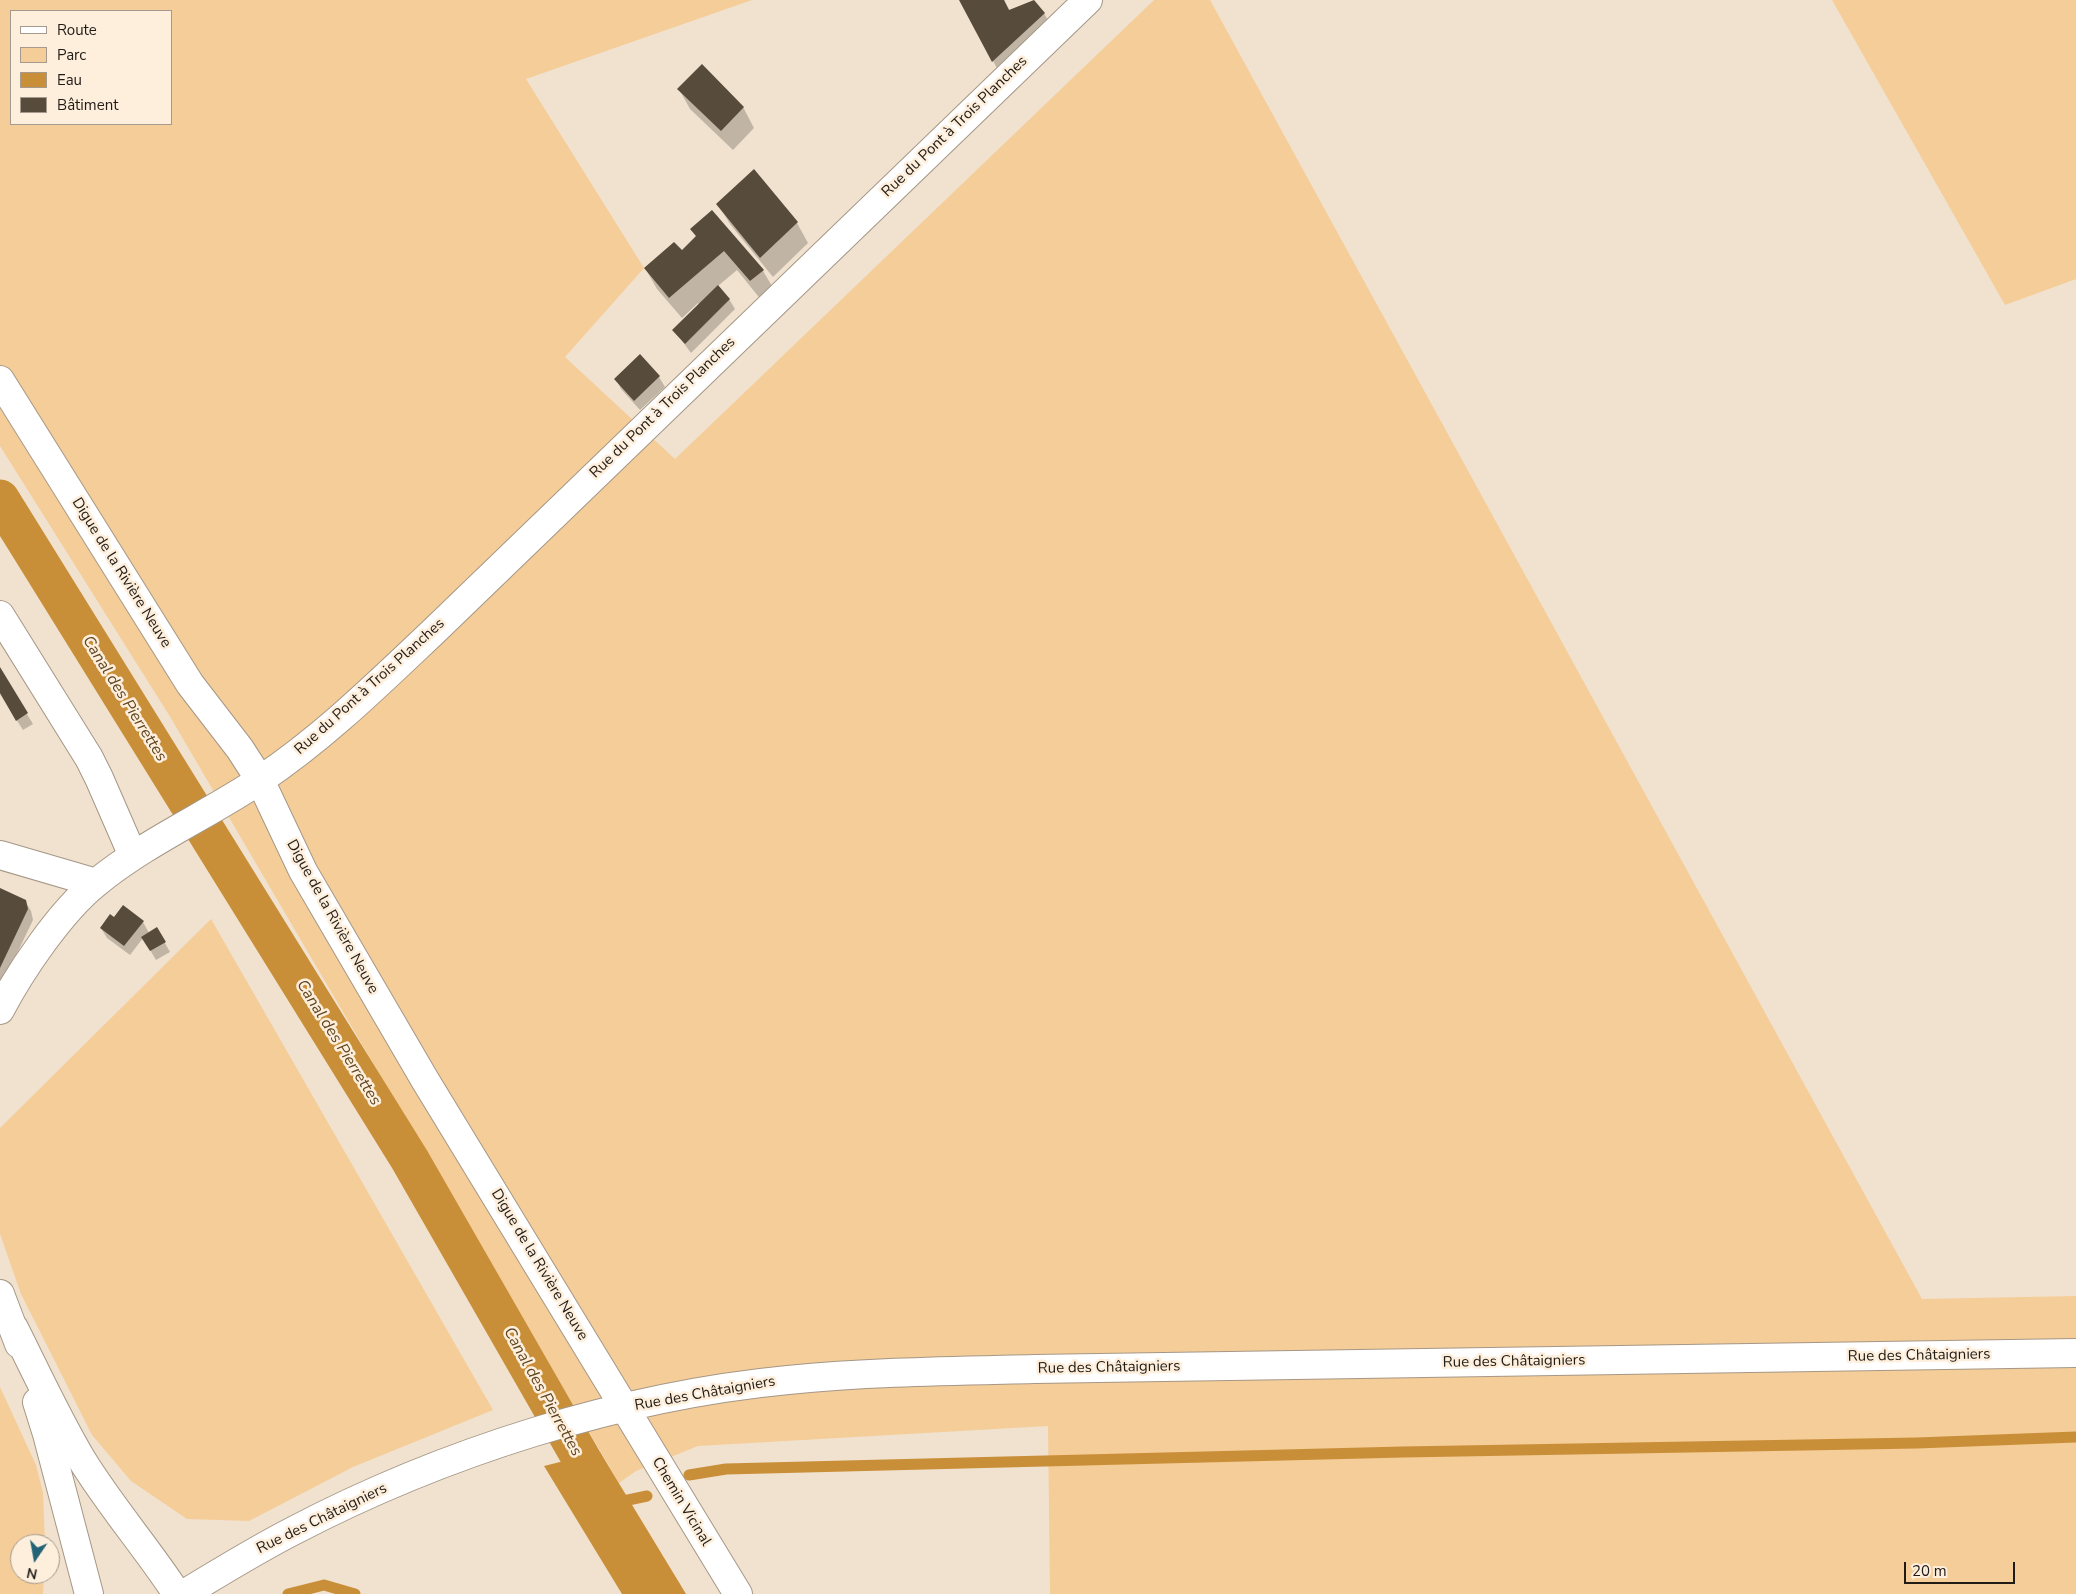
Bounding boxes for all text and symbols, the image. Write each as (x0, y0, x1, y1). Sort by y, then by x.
legend (10, 10, 172, 125)
text: Route (57, 20, 97, 40)
text: Parc (57, 45, 86, 65)
street label: Rue du Pont à Trois Planches (878, 53, 1032, 201)
text: Eau (57, 70, 82, 90)
text: Bâtiment (57, 95, 118, 115)
street label: Rue du Pont à Trois Planches (586, 334, 740, 482)
street label: Digue de la Rivière Neuve (67, 495, 175, 651)
street label: Rue du Pont à Trois Planches (291, 615, 449, 759)
water label: Canal des Pierrettes (78, 633, 170, 765)
street label: Digue de la Rivière Neuve (282, 837, 382, 997)
water label: Canal des Pierrettes (292, 977, 384, 1109)
street label: Digue de la Rivière Neuve (487, 1186, 591, 1344)
water label: Canal des Pierrettes (499, 1324, 585, 1460)
street label: Rue des Châtaigniers (1848, 1346, 1990, 1366)
street label: Rue des Châtaigniers (1443, 1352, 1585, 1372)
street label: Rue des Châtaigniers (1038, 1358, 1180, 1378)
street label: Rue des Châtaigniers (633, 1373, 777, 1415)
street label: Chemin Vicinal (647, 1454, 715, 1550)
street label: Rue des Châtaigniers (254, 1480, 390, 1558)
north arrow (10, 1534, 60, 1584)
scale bar (1906, 1552, 2017, 1584)
text: 20 m (1912, 1561, 1947, 1581)
text: N (25, 1563, 39, 1584)

